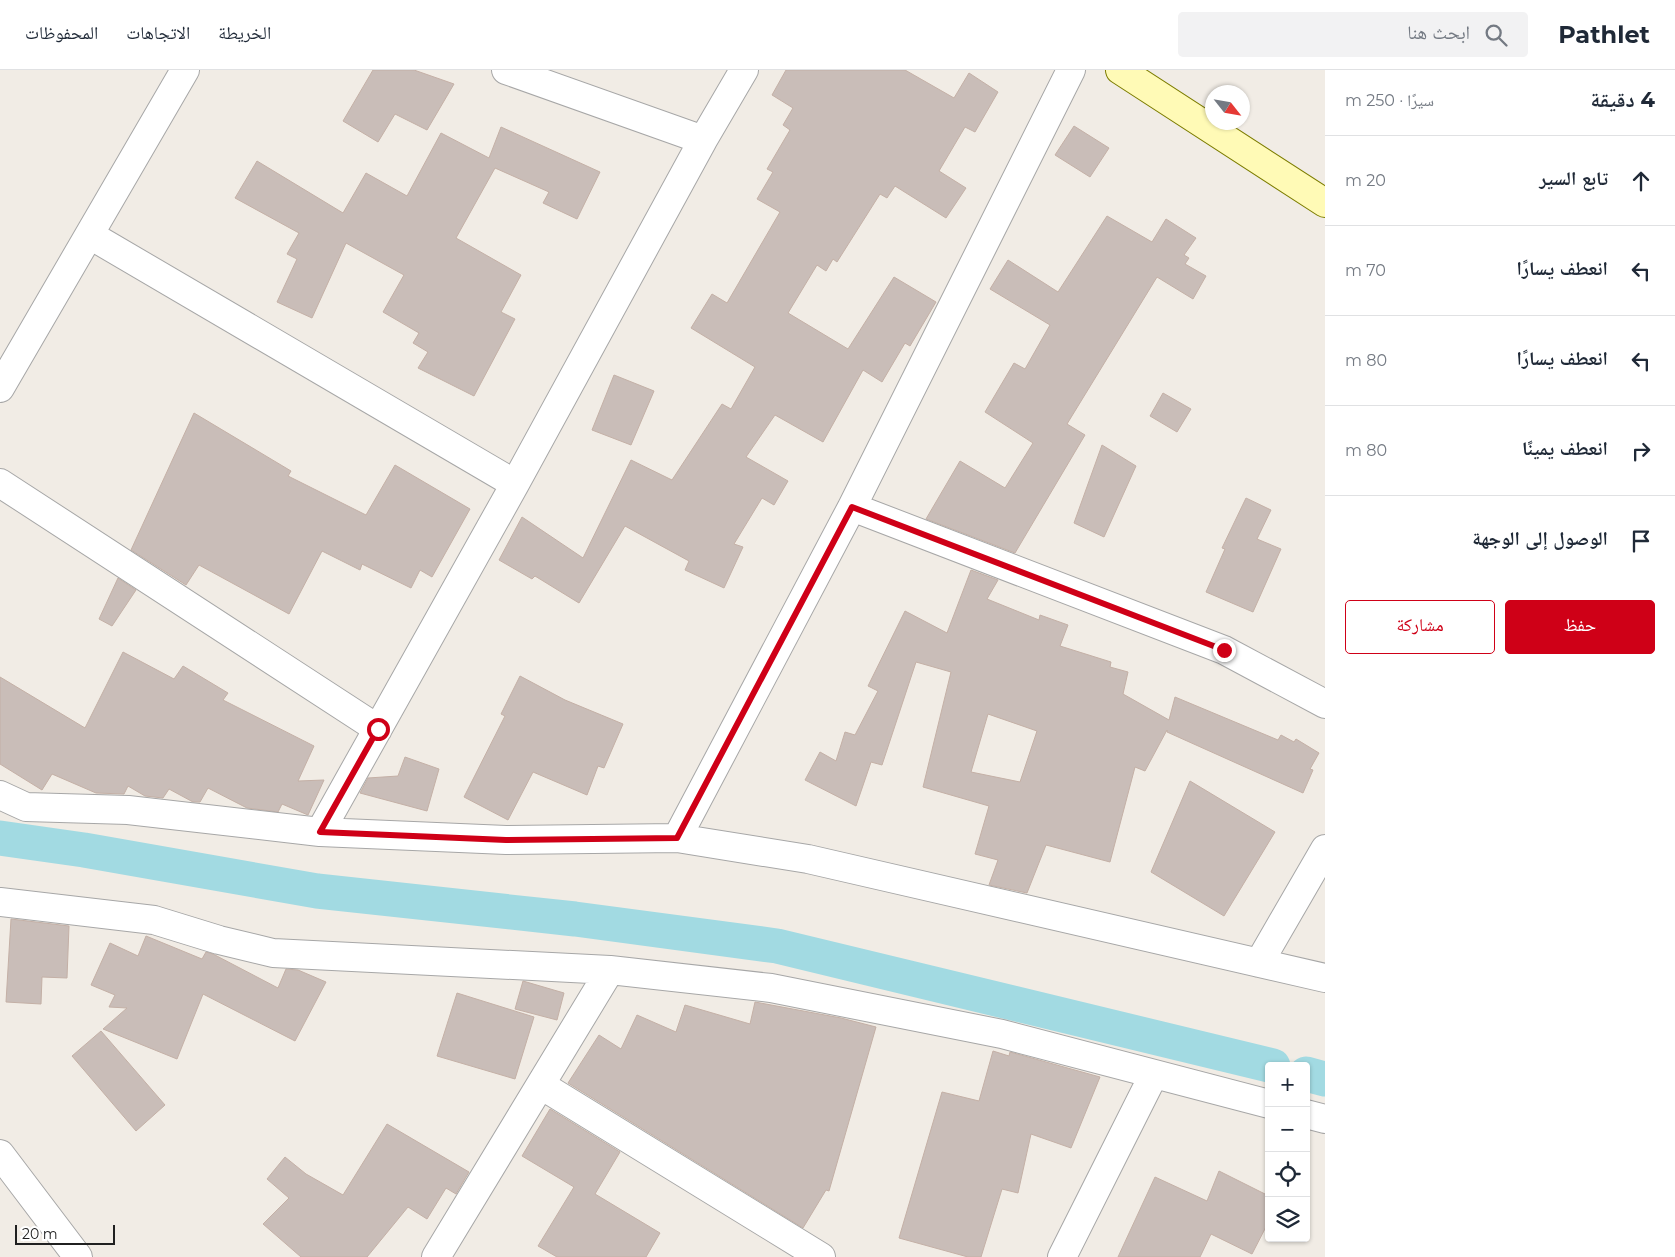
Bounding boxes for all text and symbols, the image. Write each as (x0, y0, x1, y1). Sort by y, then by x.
search box (1178, 12, 1528, 57)
text: Pathlet (1558, 20, 1650, 49)
text: ابحث هنا (1407, 21, 1470, 44)
icon: search (1482, 21, 1510, 49)
text: المحفوظات (25, 22, 98, 44)
text: الاتجاهات (126, 22, 190, 44)
text: الخريطة (218, 22, 271, 44)
north arrow (1205, 85, 1250, 130)
text: 4 دقيقة (1590, 87, 1655, 112)
text: سيرًا · 250 m (1345, 91, 1434, 110)
text: تابع السير (1539, 167, 1608, 190)
icon: ahead (1627, 167, 1655, 195)
text: 20 m (1345, 171, 1386, 190)
text: انعطف يسارًا (1516, 257, 1608, 280)
icon: left (1627, 257, 1655, 285)
text: 70 m (1345, 261, 1386, 280)
text: انعطف يسارًا (1516, 347, 1608, 370)
icon: left (1627, 347, 1655, 375)
text: 80 m (1345, 351, 1387, 370)
text: انعطف يمينًا (1522, 437, 1608, 460)
icon: right (1627, 437, 1655, 465)
text: 80 m (1345, 441, 1387, 460)
text: الوصول إلى الوجهة (1472, 527, 1608, 550)
icon: arrive (1627, 527, 1655, 555)
button: مشاركة (1345, 600, 1495, 654)
button: حفظ (1505, 600, 1655, 654)
route end (1213, 639, 1236, 662)
route start (367, 718, 390, 741)
map controls (1265, 1062, 1310, 1242)
button: + (1265, 1062, 1310, 1107)
button: − (1265, 1107, 1310, 1152)
button: locate (1265, 1152, 1310, 1197)
button: layers (1265, 1197, 1310, 1242)
scale bar (15, 1222, 115, 1245)
text: 20 m (22, 1225, 58, 1243)

